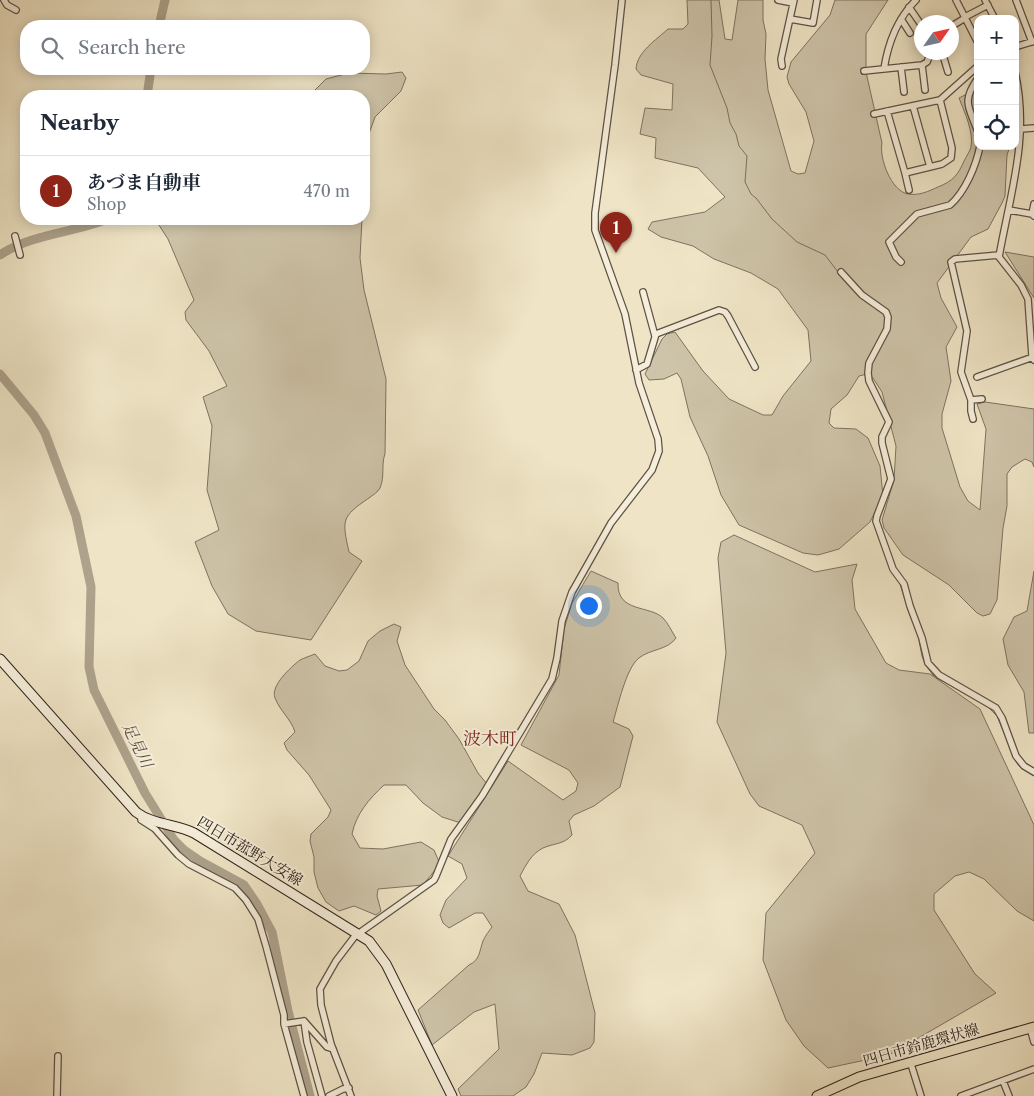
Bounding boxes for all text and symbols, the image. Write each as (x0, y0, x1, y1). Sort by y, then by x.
north arrow (914, 15, 959, 60)
map controls (974, 15, 1019, 150)
button: + (974, 15, 1019, 60)
search box (20, 20, 370, 75)
icon: search (38, 34, 66, 62)
text: Search here (78, 36, 186, 59)
button: − (974, 60, 1019, 105)
button: locate (974, 105, 1019, 150)
text: Nearby (40, 110, 119, 135)
text: あづま自動車 (87, 171, 201, 194)
text: 1 (52, 181, 60, 201)
text: 470 m (304, 181, 350, 201)
text: Shop (87, 194, 126, 214)
pin: 1 (600, 212, 632, 253)
your location (576, 593, 602, 619)
water label: 足見川 (118, 719, 158, 773)
district label: 波木町 (463, 728, 517, 750)
street label: 四日市菰野大安線 (194, 812, 307, 890)
street label: 四日市鈴鹿環状線 (861, 1019, 981, 1070)

